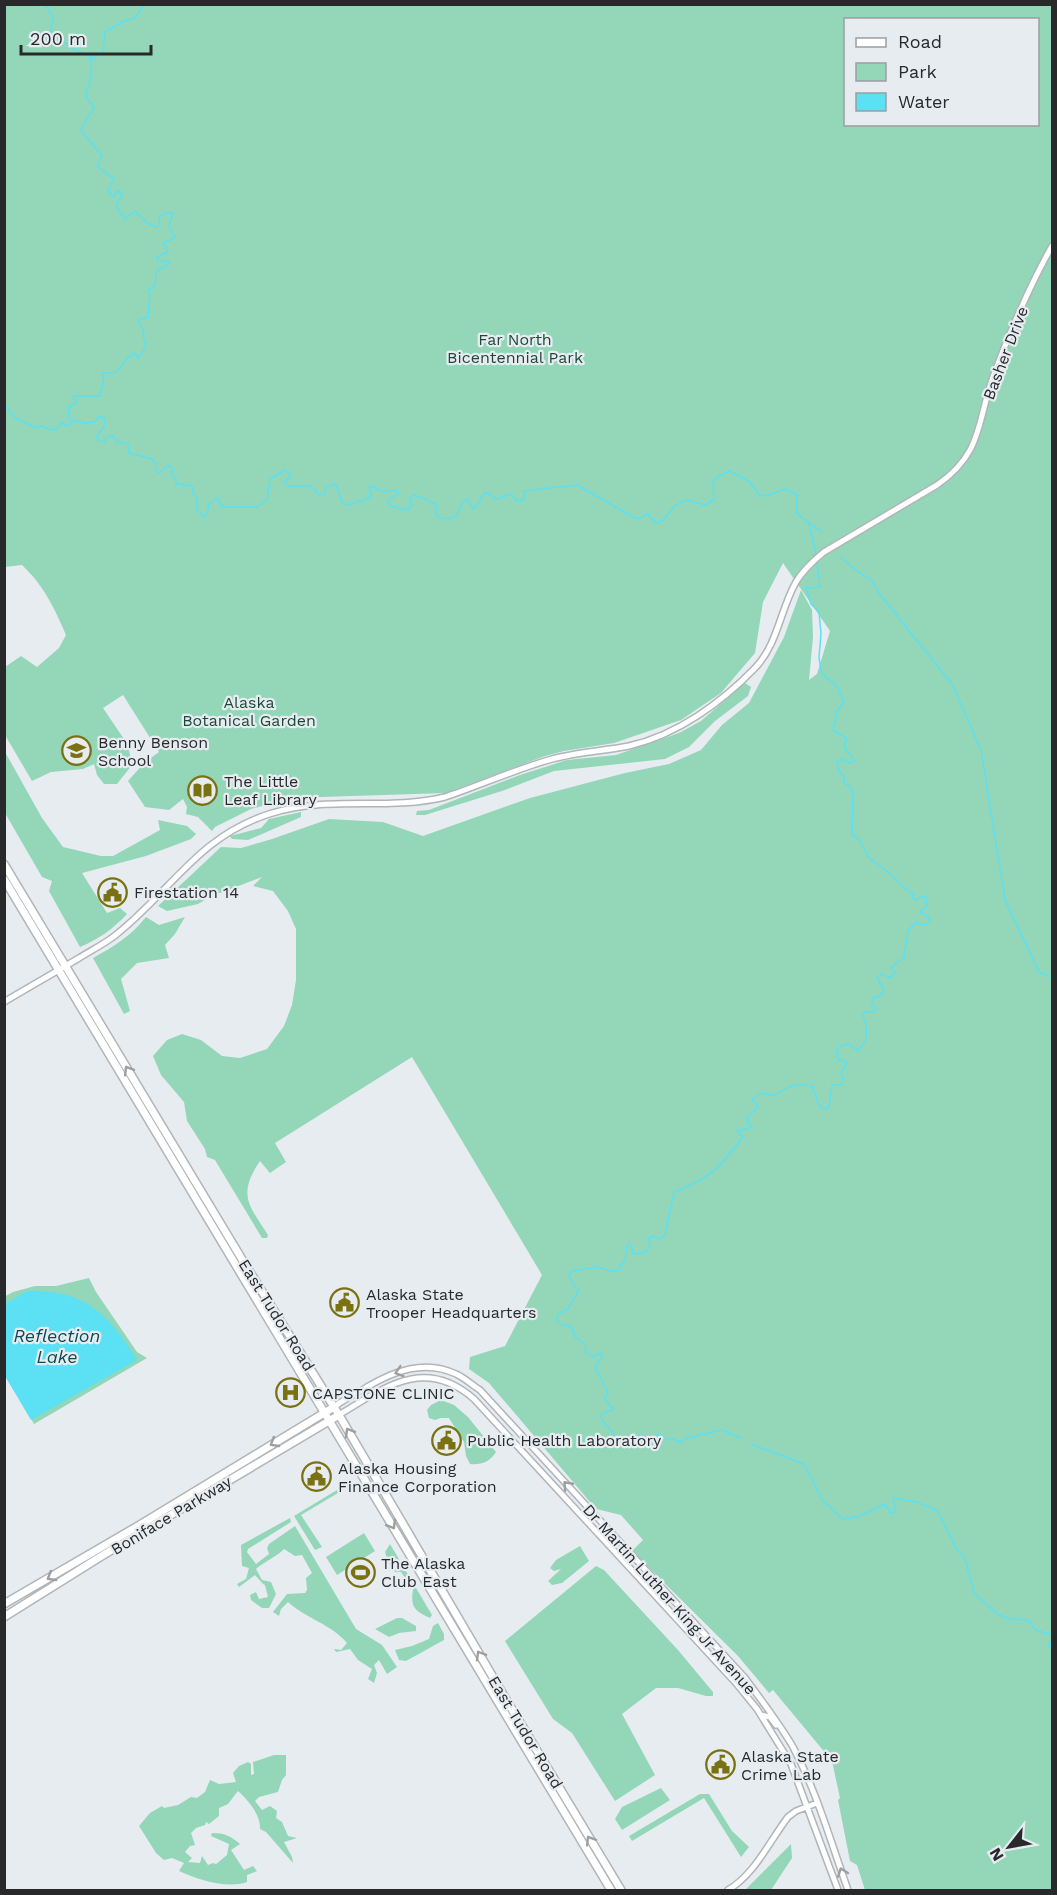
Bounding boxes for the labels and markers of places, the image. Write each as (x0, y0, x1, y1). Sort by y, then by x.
place label: Benny Benson School (98, 733, 208, 770)
school or university icon: Benny Benson School (61, 735, 93, 767)
place label: The Little Leaf Library (224, 772, 317, 809)
library icon: The Little Leaf Library (187, 774, 219, 806)
public building icon: Firestation 14 (97, 876, 129, 908)
place label: Firestation 14 (134, 883, 239, 902)
place label: Alaska State Trooper Headquarters (366, 1285, 536, 1322)
public building icon: Alaska State Trooper Headquarters (329, 1287, 361, 1319)
hospital icon: CAPSTONE CLINIC (275, 1377, 307, 1409)
place label: CAPSTONE CLINIC (312, 1384, 455, 1403)
public building icon: Public Health Laboratory (430, 1424, 462, 1456)
place label: Public Health Laboratory (467, 1431, 662, 1450)
place label: Alaska Housing Finance Corporation (338, 1459, 497, 1496)
public building icon: Alaska Housing Finance Corporation (301, 1461, 333, 1493)
place label: The Alaska Club East (381, 1554, 465, 1591)
sports icon: The Alaska Club East (344, 1556, 376, 1588)
place label: Alaska State Crime Lab (741, 1747, 839, 1784)
public building icon: Alaska State Crime Lab (704, 1749, 736, 1781)

